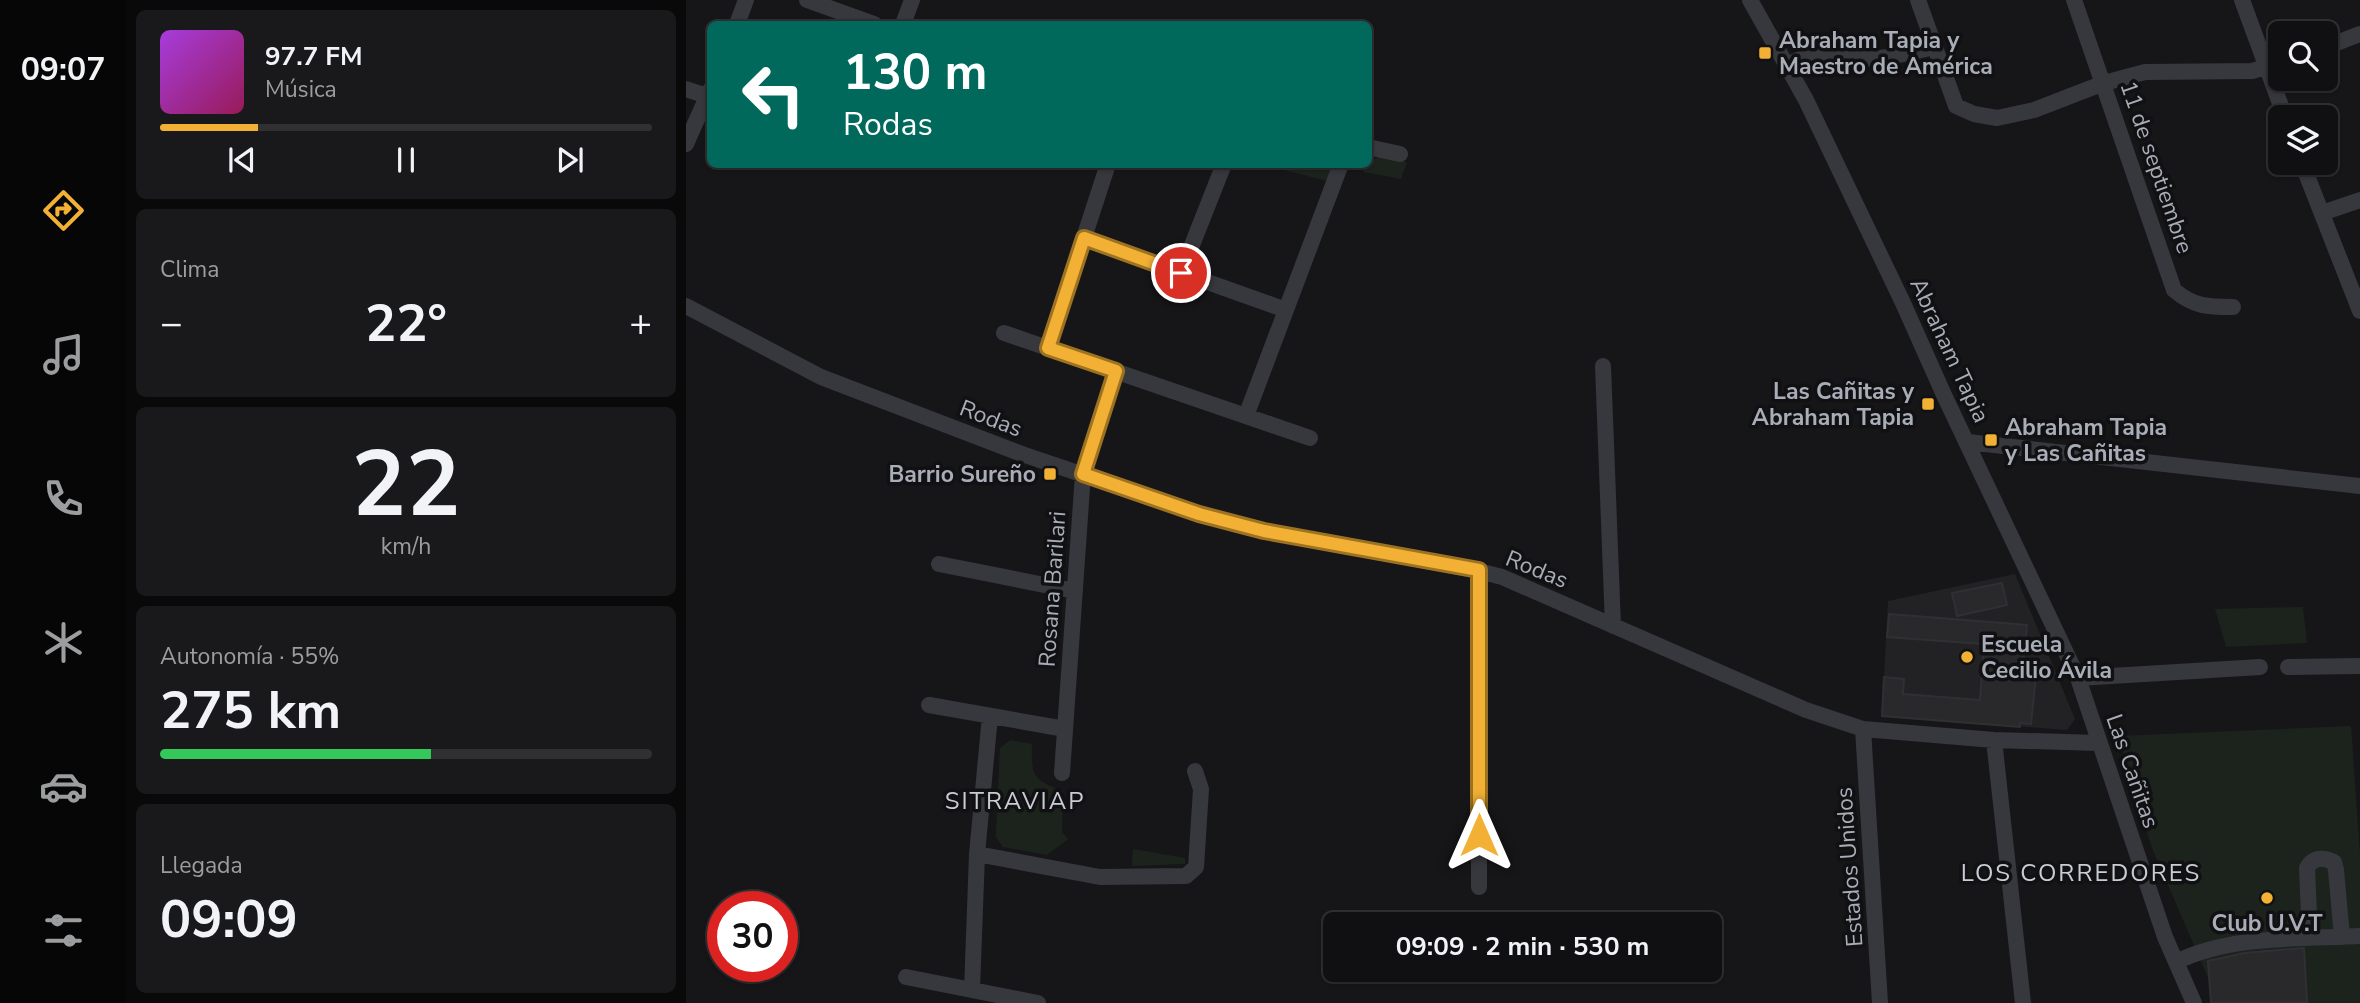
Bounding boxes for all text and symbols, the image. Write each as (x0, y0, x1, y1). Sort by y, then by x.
map controls (2268, 21, 2338, 175)
button: search (2268, 21, 2338, 91)
place label: Abraham Tapia y Maestro de América (1779, 25, 1993, 82)
text: 97.7 FM (265, 39, 362, 74)
text: 130 m (843, 39, 987, 106)
marker: Abraham Tapia y Maestro de América (1757, 45, 1773, 61)
text: 09:07 (21, 48, 105, 91)
icon: left (728, 49, 819, 140)
text: Música (265, 74, 337, 105)
street label: 11 de septiembre (2112, 77, 2201, 258)
text: Rodas (843, 103, 933, 146)
button: layers (2268, 105, 2338, 175)
icon: previous (223, 141, 261, 179)
icon: pause (387, 141, 425, 179)
icon: next (551, 141, 589, 179)
icon: directions (39, 186, 88, 235)
pin (1151, 243, 1211, 303)
text: Clima (160, 254, 220, 285)
icon: arrive (1162, 254, 1200, 292)
street label: Abraham Tapia (1902, 273, 1997, 428)
text: 22° (365, 288, 447, 359)
text: − (160, 298, 183, 349)
text: + (629, 298, 652, 349)
icon: music (39, 330, 88, 379)
place label: Las Cañitas y Abraham Tapia (1752, 376, 1915, 433)
street label: Rodas (955, 392, 1027, 445)
marker: Las Cañitas y Abraham Tapia (1920, 396, 1936, 412)
place label: Abraham Tapia y Las Cañitas (2004, 412, 2167, 469)
text: 22 (351, 423, 461, 547)
marker: Abraham Tapia y Las Cañitas (1983, 432, 1999, 448)
place label: Barrio Sureño (888, 459, 1036, 490)
marker: Barrio Sureño (1042, 466, 1058, 482)
icon: phone (39, 474, 88, 523)
street label: Rosana Barilari (1032, 510, 1073, 668)
text: km/h (381, 531, 431, 562)
street label: Rodas (1501, 543, 1573, 596)
icon: climate (39, 618, 88, 667)
place label: Escuela Cecilio Ávila (1981, 629, 2112, 686)
text: Autonomía · 55% (160, 641, 340, 672)
marker: Escuela Cecilio Ávila (1959, 649, 1975, 665)
text: 275 km (160, 675, 341, 746)
street label: Las Cañitas (2099, 710, 2166, 832)
icon: car (39, 762, 88, 811)
district label: SITRAVIAP (945, 785, 1085, 817)
street label: Estados Unidos (1828, 786, 1871, 948)
position arrow (1442, 798, 1516, 872)
text: Llegada (160, 850, 243, 881)
district label: LOS CORREDORES (1961, 857, 2201, 889)
text: 09:09 (160, 884, 298, 955)
marker: Club U.V.T (2259, 890, 2275, 906)
speed limit sign: 30 (707, 891, 798, 982)
icon: filters (39, 906, 88, 955)
place label: Club U.V.T (2212, 908, 2323, 939)
text: 09:09 · 2 min · 530 m (1396, 929, 1649, 964)

